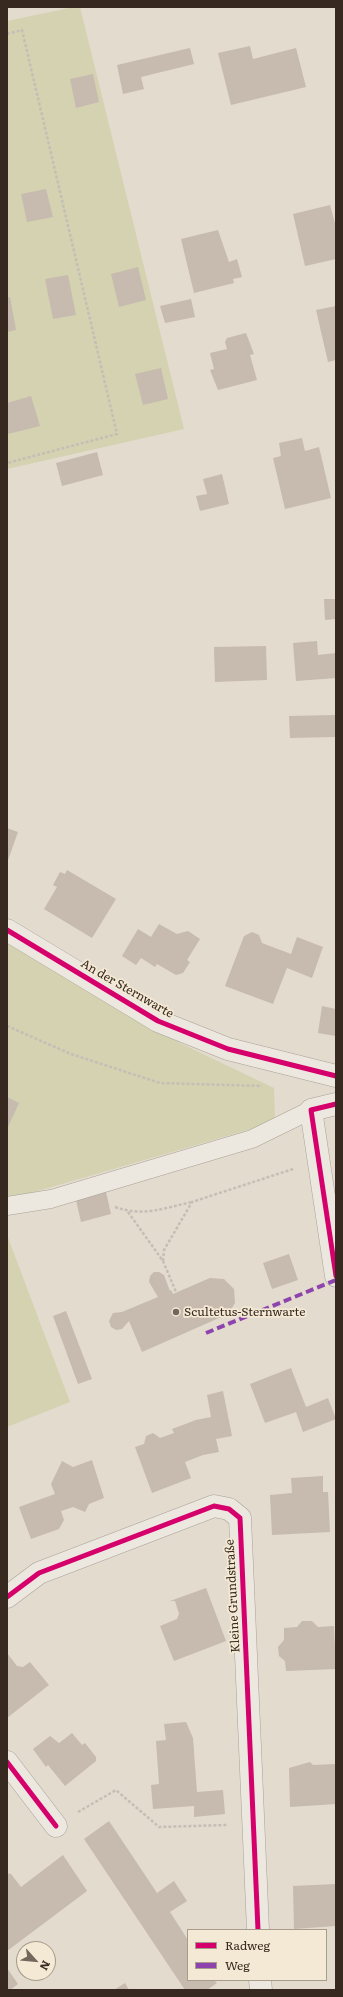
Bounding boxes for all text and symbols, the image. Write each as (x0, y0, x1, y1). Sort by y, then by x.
street label: An der Sternwarte (78, 957, 176, 1021)
place label: Scultetus-Sternwarte (184, 1305, 306, 1319)
marker: Scultetus-Sternwarte (171, 1307, 181, 1317)
street label: Kleine Grundstraße (223, 1539, 243, 1653)
legend (187, 1929, 327, 1981)
text: Radweg (225, 1936, 270, 1954)
north arrow (16, 1941, 56, 1981)
text: Weg (225, 1956, 250, 1974)
text: N (37, 1958, 55, 1974)

